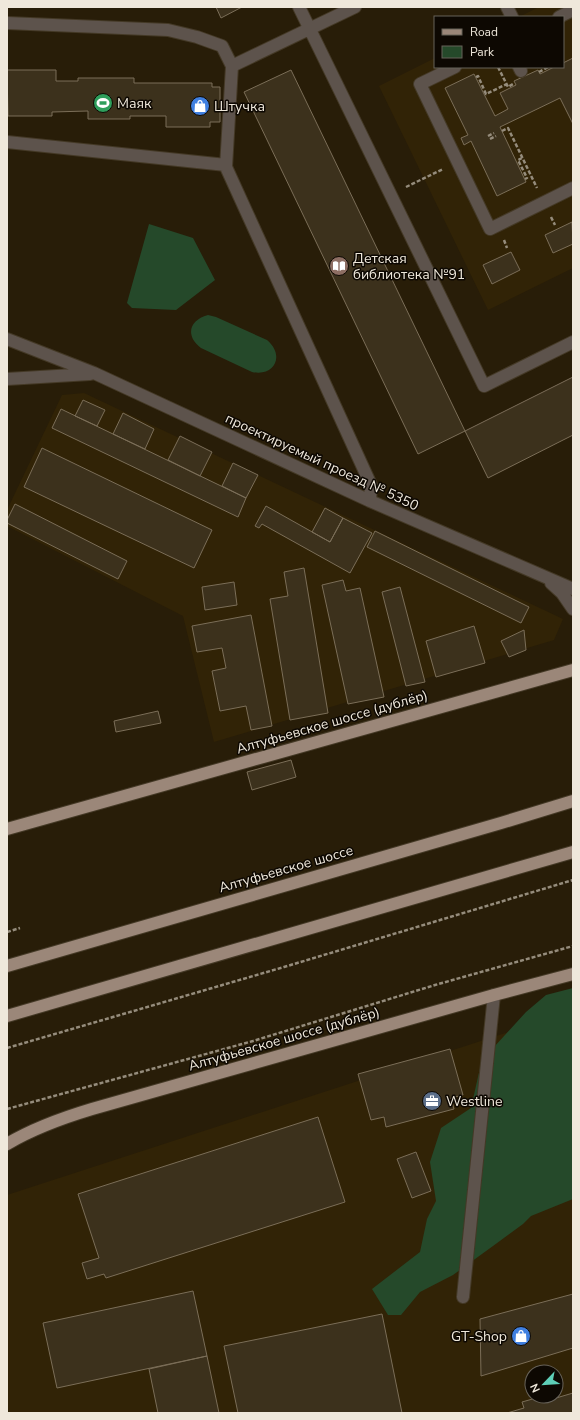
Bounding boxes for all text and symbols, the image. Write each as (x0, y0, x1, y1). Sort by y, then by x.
legend (434, 16, 564, 68)
text: Road (470, 24, 498, 40)
text: Park (470, 44, 495, 60)
sports icon: Маяк (92, 92, 114, 114)
place label: Маяк (117, 94, 152, 113)
shop icon: Штучка (189, 95, 211, 117)
place label: Штучка (214, 97, 265, 116)
place label: Детская библиотека №91 (353, 249, 465, 284)
library icon: Детская библиотека №91 (328, 255, 350, 277)
street label: проектируемый проезд № 5350 (222, 409, 422, 515)
street label: Алтуфьевское шоссе (дублёр) (234, 686, 430, 758)
street label: Алтуфьевское шоссе (217, 841, 355, 897)
street label: Алтуфьевское шоссе (дублёр) (186, 1003, 382, 1075)
office icon: Westline (421, 1090, 443, 1112)
place label: Westline (446, 1092, 502, 1111)
shop icon: GT-Shop (510, 1325, 532, 1347)
place label: GT-Shop (451, 1327, 507, 1346)
north arrow (524, 1364, 564, 1404)
text: N (527, 1381, 544, 1395)

